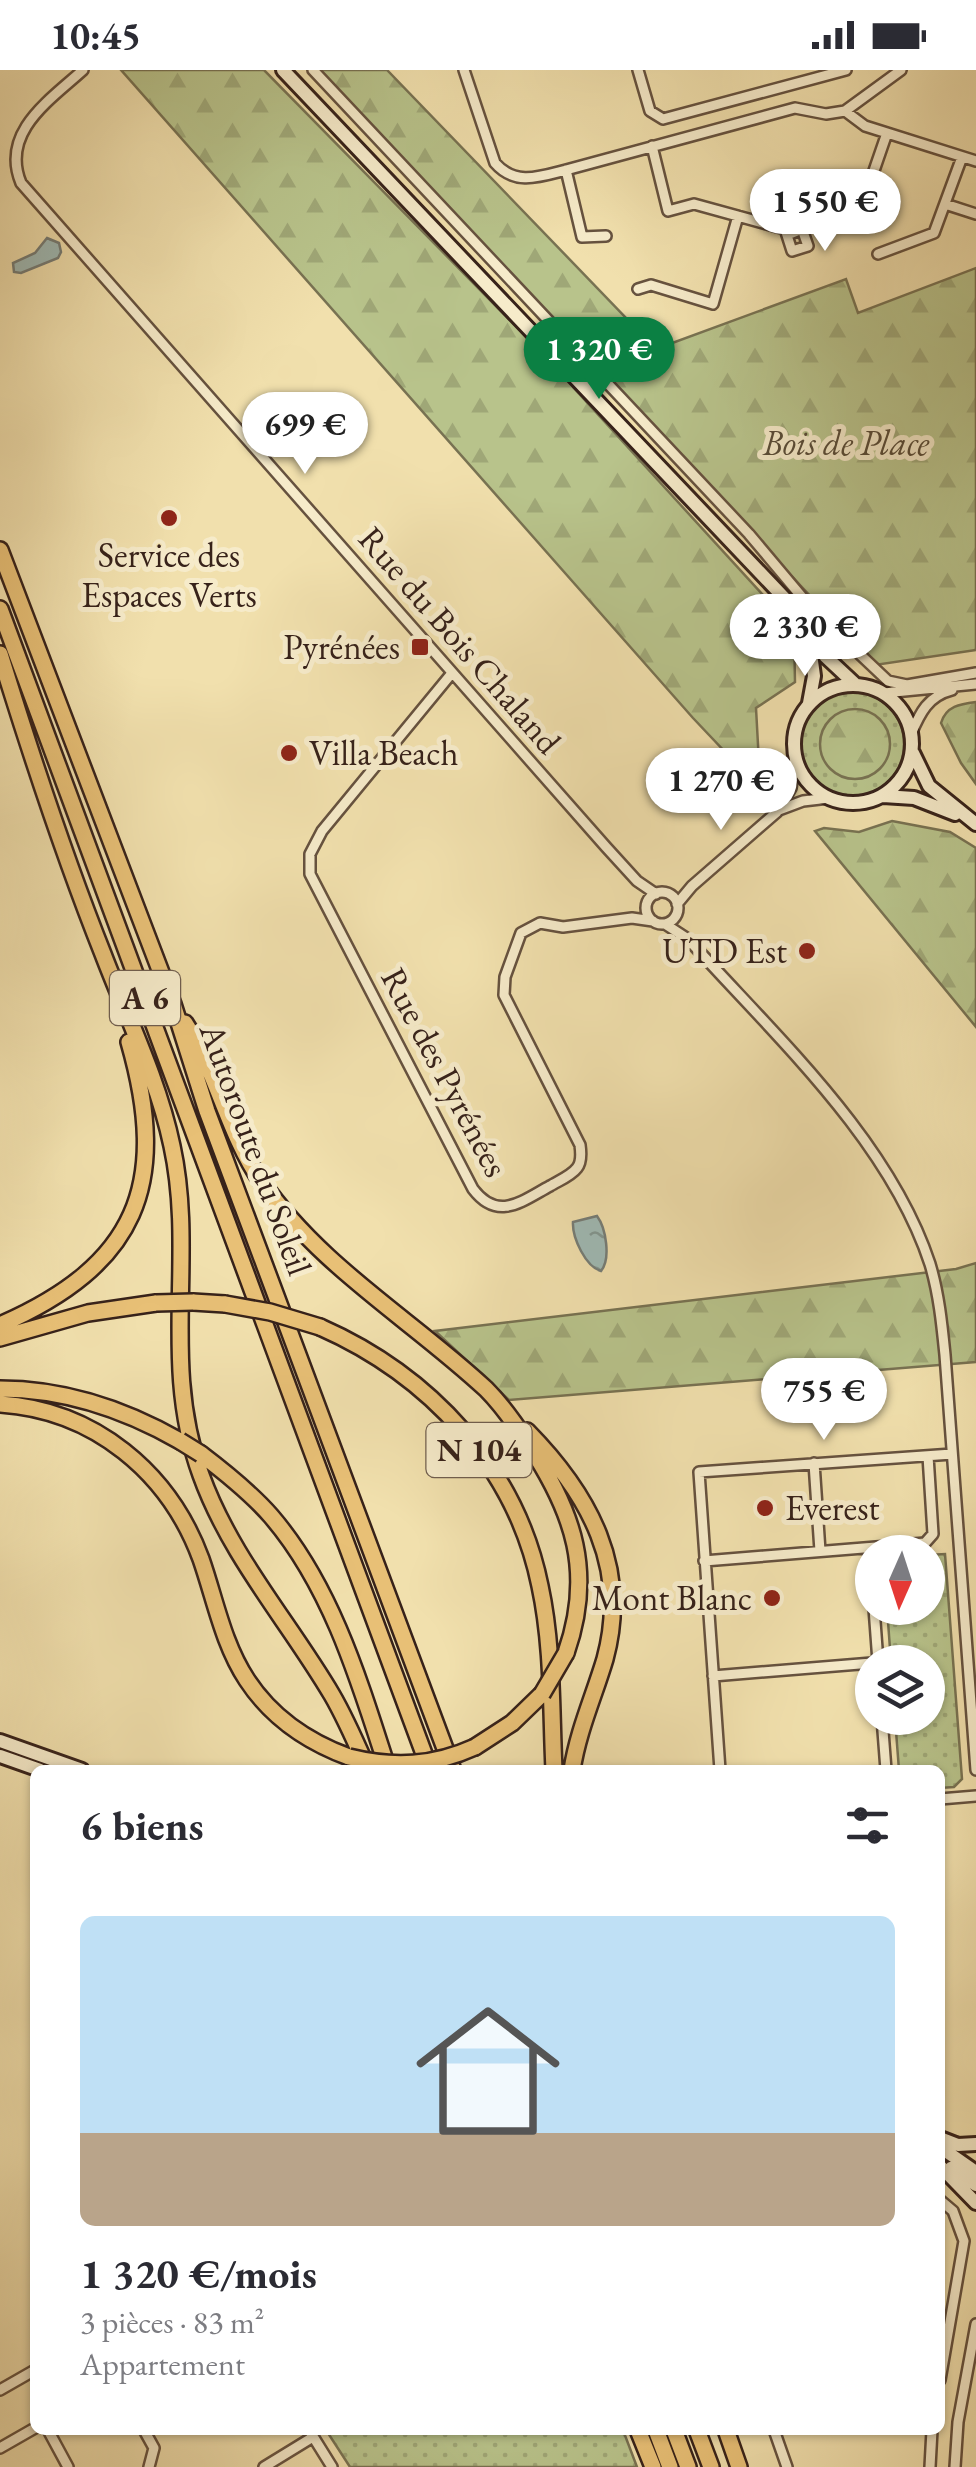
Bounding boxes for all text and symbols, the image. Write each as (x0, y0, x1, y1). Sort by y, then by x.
text: 10:45 (50, 11, 141, 60)
pin: 1 550 € (733, 169, 917, 254)
text: 1 550 € (772, 180, 878, 222)
pin: 1 320 € (507, 317, 691, 402)
text: 1 320 € (546, 328, 652, 370)
pin: 699 € (235, 392, 375, 477)
text: 699 € (264, 403, 346, 445)
park label: Bois de Place (762, 420, 930, 465)
marker: Service des Espaces Verts (158, 507, 180, 529)
street label: Rue du Bois Chaland (349, 516, 572, 763)
place label: Service des Espaces Verts (81, 532, 257, 617)
pin: 2 330 € (713, 594, 897, 679)
text: 2 330 € (752, 605, 858, 647)
place label: Pyrénées (283, 624, 400, 669)
marker: Pyrénées (409, 636, 431, 658)
place label: Villa Beach (309, 730, 459, 775)
marker: Villa Beach (278, 742, 300, 764)
pin: 1 270 € (629, 748, 813, 833)
text: 1 270 € (668, 759, 774, 801)
place label: UTD Est (662, 928, 787, 973)
marker: UTD Est (796, 940, 818, 962)
street label: Rue des Pyrénées (371, 959, 519, 1184)
road number: A 6 (110, 971, 180, 1025)
street label: Autoroute du Soleil (190, 1016, 323, 1281)
pin: 755 € (754, 1358, 894, 1443)
text: 755 € (783, 1369, 865, 1411)
road number: N 104 (426, 1423, 532, 1477)
place label: Everest (785, 1485, 879, 1530)
marker: Everest (754, 1497, 776, 1519)
north arrow (855, 1535, 945, 1625)
map controls (855, 1535, 945, 1735)
place label: Mont Blanc (592, 1575, 752, 1620)
marker: Mont Blanc (761, 1587, 783, 1609)
button: layers (855, 1645, 945, 1735)
text: 6 biens (80, 1798, 204, 1853)
icon: filters (840, 1798, 895, 1853)
icon: home (398, 1981, 578, 2161)
text: 1 320 €/mois (80, 2246, 317, 2301)
text: 3 pièces · 83 m² (80, 2301, 264, 2343)
text: Appartement (80, 2343, 245, 2385)

